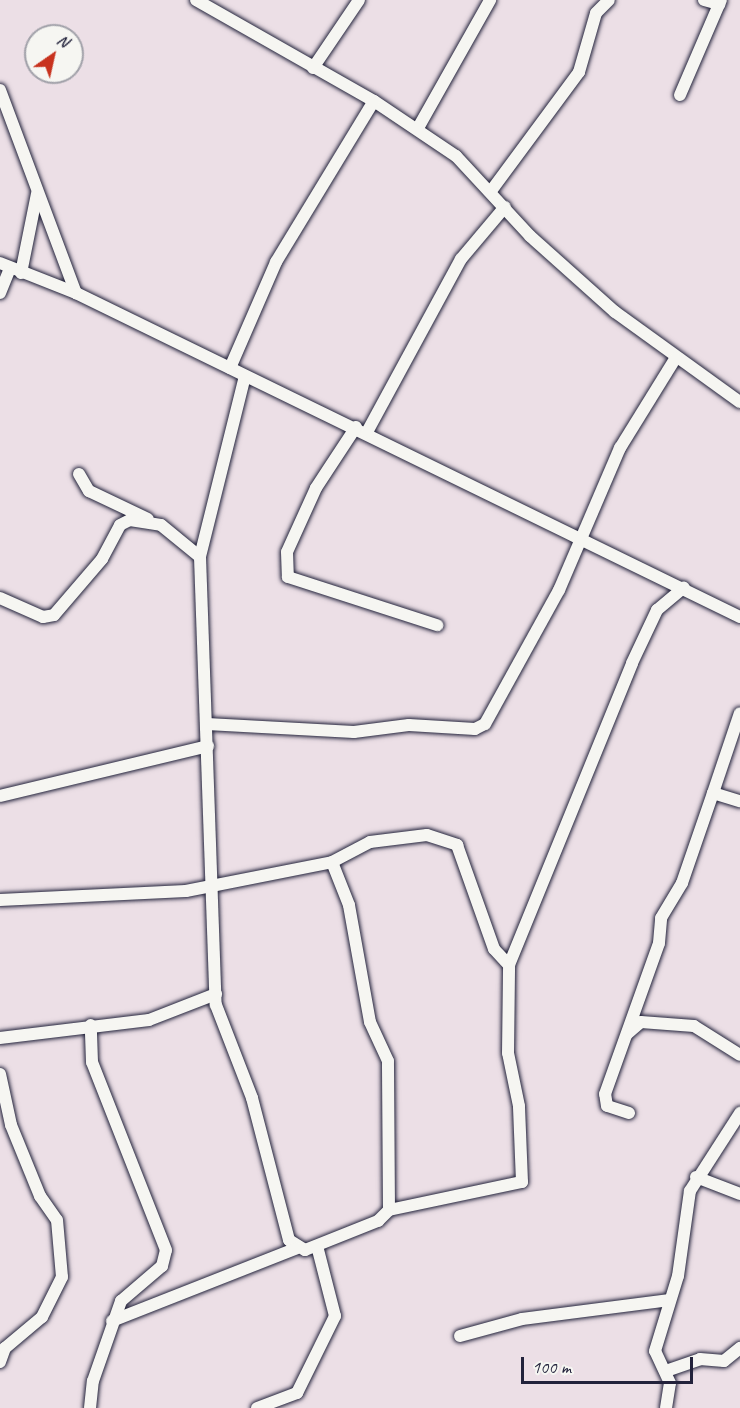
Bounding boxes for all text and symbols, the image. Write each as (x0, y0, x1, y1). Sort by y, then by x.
north arrow (24, 24, 84, 84)
text: N (53, 30, 73, 52)
scale bar (524, 1345, 696, 1383)
text: 100 m (532, 1356, 571, 1378)

